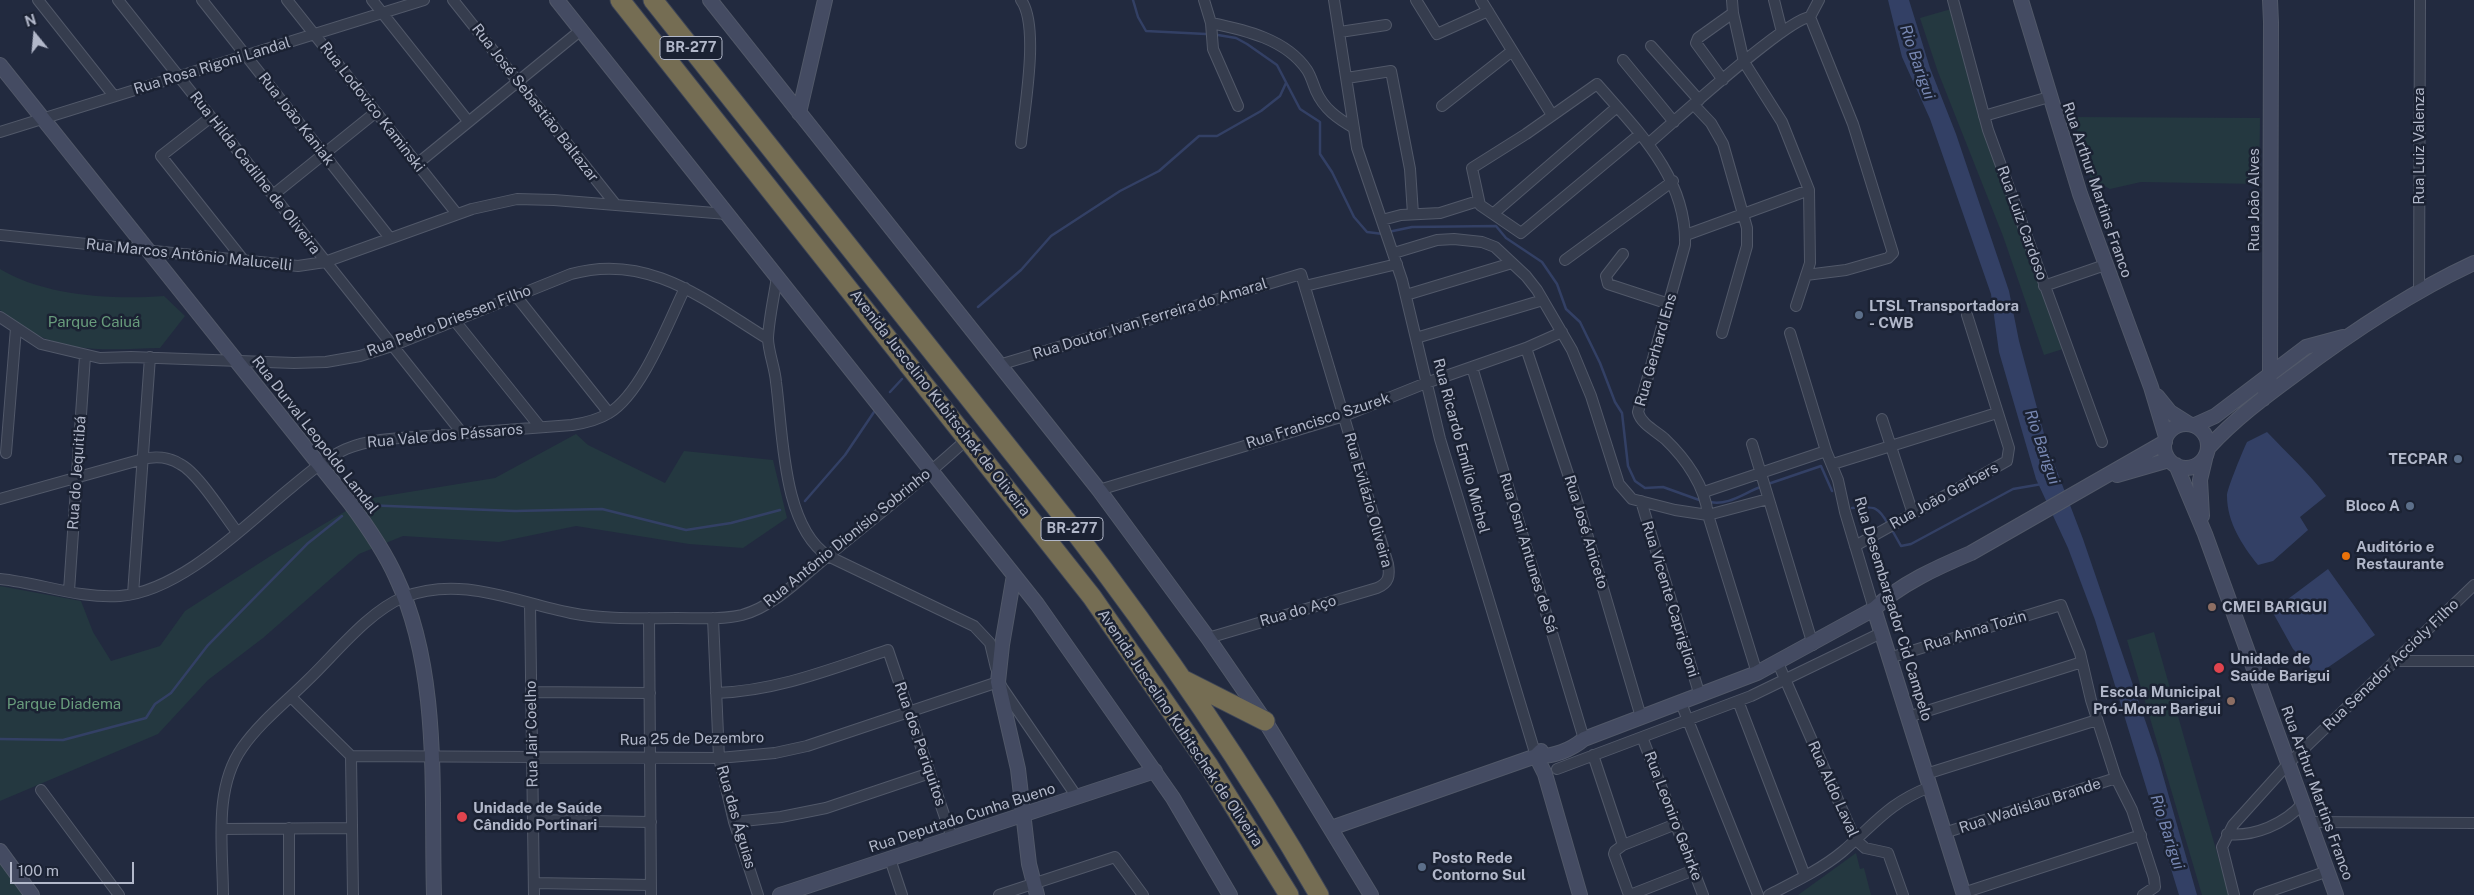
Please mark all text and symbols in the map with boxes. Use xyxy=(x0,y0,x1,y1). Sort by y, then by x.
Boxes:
north arrow xyxy=(10,10,60,60)
text: N xyxy=(23,11,38,30)
street label: Rua José Sebastião Baltazar xyxy=(468,20,602,186)
water label: Rio Barigui xyxy=(1895,22,1939,102)
street label: Rua Rosa Rigoni Landal xyxy=(131,34,293,98)
road number: BR-277 xyxy=(660,36,722,59)
street label: Rua Lodovico Kaminski xyxy=(316,38,428,176)
street label: Rua João Kaniak xyxy=(254,69,338,169)
street label: Rua Luiz Valenza xyxy=(2410,87,2428,205)
street label: Rua Hilda Cadilhe de Oliveira xyxy=(186,88,324,258)
street label: Rua Arthur Martins Franco xyxy=(2058,100,2136,280)
street label: Rua João Alves xyxy=(2245,148,2263,252)
street label: Rua Luiz Cardoso xyxy=(1993,163,2051,283)
street label: Rua Marcos Antônio Malucelli xyxy=(85,235,293,275)
street label: Rua Doutor Ivan Ferreira do Amaral xyxy=(1031,275,1269,363)
street label: Rua Pedro Driessen Filho xyxy=(364,281,534,361)
street label: Avenida Juscelino Kubitschek de Oliveira xyxy=(846,286,1034,520)
street label: Rua Gerhard Ens xyxy=(1631,291,1681,409)
place label: LTSL Transportadora - CWB xyxy=(1869,297,2019,332)
marker: LTSL Transportadora - CWB xyxy=(1853,309,1865,321)
park label: Parque Caiuá xyxy=(48,313,140,331)
street label: Rua Durval Leopoldo Landal xyxy=(248,353,382,517)
street label: Rua Ricardo Emílio Michel xyxy=(1429,357,1493,535)
street label: Rua Francisco Szurek xyxy=(1244,389,1392,453)
water label: Rio Barigui xyxy=(2020,407,2064,487)
street label: Rua do Jequitibá xyxy=(64,415,90,531)
street label: Rua Vale dos Pássaros xyxy=(366,420,524,452)
street label: Rua Evilázio Oliveira xyxy=(1340,430,1396,570)
place label: TECPAR xyxy=(2388,450,2448,468)
marker: TECPAR xyxy=(2452,453,2464,465)
street label: Rua João Garbers xyxy=(1887,459,2001,533)
street label: Rua Antônio Dionísio Sobrinho xyxy=(760,465,934,611)
street label: Rua Osni Antunes de Sá xyxy=(1495,471,1561,635)
street label: Rua José Aniceto xyxy=(1560,473,1612,591)
street label: Rua Desembargador Cid Campelo xyxy=(1850,495,1936,723)
place label: Bloco A xyxy=(2346,497,2400,515)
marker: Bloco A xyxy=(2404,500,2416,512)
road number: BR-277 xyxy=(1041,518,1103,540)
street label: Rua Vicente Capriglioni xyxy=(1638,519,1702,679)
place label: Auditório e Restaurante xyxy=(2356,538,2444,573)
marker: Auditório e Restaurante xyxy=(2340,550,2352,562)
street label: Rua do Aço xyxy=(1258,591,1338,631)
street label: Rua Senador Accioly Filho xyxy=(2319,595,2463,735)
place label: CMEI BARIGUI xyxy=(2222,598,2327,616)
marker: CMEI BARIGUI xyxy=(2206,601,2218,613)
street label: Avenida Juscelino Kubitschek de Oliveira xyxy=(1094,606,1266,850)
street label: Rua Anna Tozin xyxy=(1921,607,2029,655)
place label: Unidade de Saúde Barigui xyxy=(2230,650,2330,685)
marker: Unidade de Saúde Barigui xyxy=(2212,661,2226,675)
street label: Rua Jair Coelho xyxy=(522,680,542,788)
street label: Rua dos Periquitos xyxy=(890,680,950,808)
place label: Escola Municipal Pró-Morar Barigui xyxy=(2093,683,2221,718)
park label: Parque Diadema xyxy=(7,695,121,713)
marker: Escola Municipal Pró-Morar Barigui xyxy=(2225,695,2237,707)
street label: Rua Arthur Martins Franco xyxy=(2277,703,2357,883)
street label: Rua 25 de Dezembro xyxy=(620,729,764,749)
street label: Rua Aldo Laval xyxy=(1804,738,1862,840)
street label: Rua Leoniro Gehrke xyxy=(1640,749,1706,883)
street label: Rua das Águias xyxy=(713,763,759,871)
street label: Rua Wadislau Brande xyxy=(1957,775,2103,837)
street label: Rua Deputado Cunha Bueno xyxy=(866,779,1058,857)
water label: Rio Barigui xyxy=(2146,792,2188,872)
place label: Unidade de Saúde Cândido Portinari xyxy=(473,799,602,834)
marker: Unidade de Saúde Cândido Portinari xyxy=(455,810,469,824)
place label: Posto Rede Contorno Sul xyxy=(1432,849,1526,884)
scale bar xyxy=(12,852,136,884)
marker: Posto Rede Contorno Sul xyxy=(1416,861,1428,873)
text: 100 m xyxy=(18,862,59,879)

